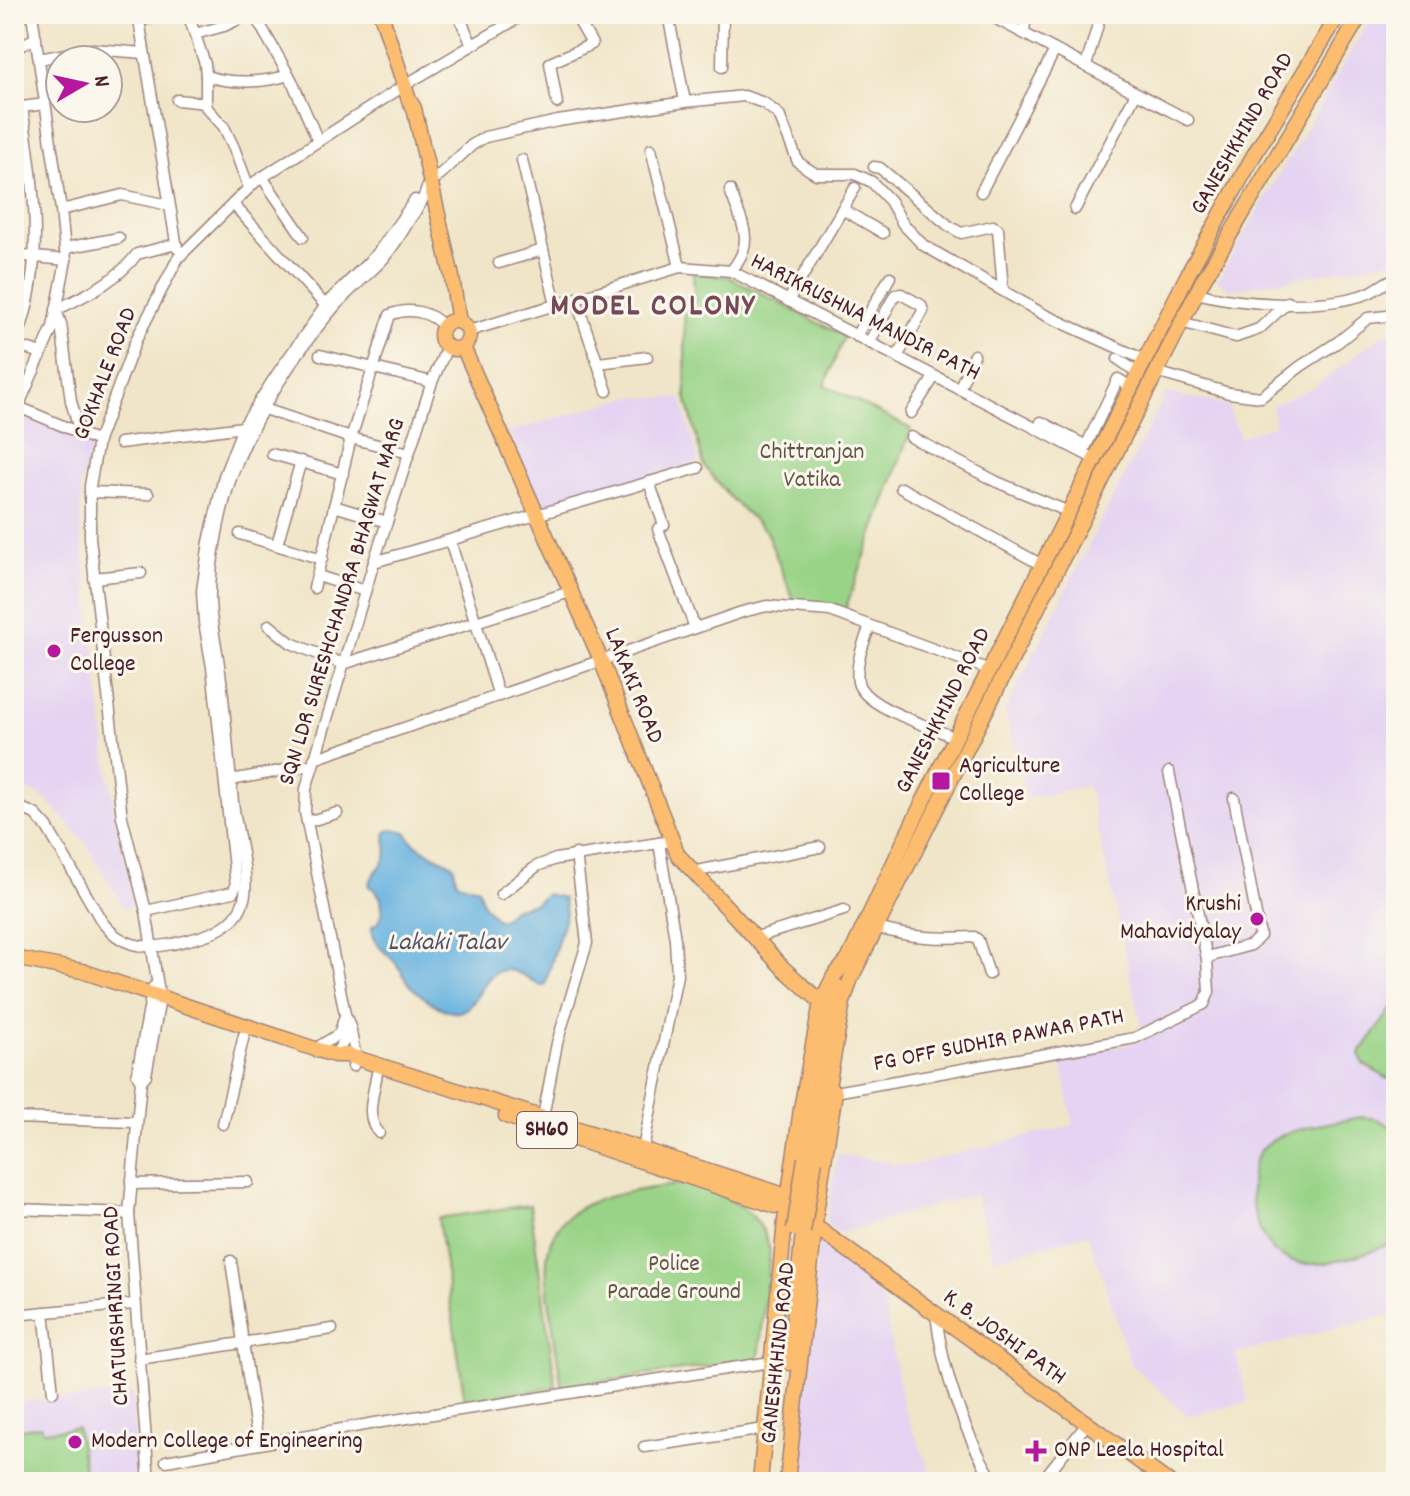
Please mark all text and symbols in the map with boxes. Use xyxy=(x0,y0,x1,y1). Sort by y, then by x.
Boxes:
north arrow xyxy=(44,44,124,124)
street label: GANESHKHIND ROAD xyxy=(1183,47,1303,221)
text: N xyxy=(84,74,116,89)
street label: HARIKRUSHNA MANDIR PATH xyxy=(744,245,986,391)
district label: MODEL COLONY xyxy=(550,285,756,331)
street label: GOKHALE ROAD xyxy=(65,303,147,445)
street label: SQN LDR SURESHCHANDRA BHAGWAT MARG xyxy=(271,414,415,790)
park label: Chittranjan Vatika xyxy=(760,436,864,498)
place label: Fergusson College xyxy=(70,620,163,682)
street label: GANESHKHIND ROAD xyxy=(887,622,1001,800)
street label: LAKAKI ROAD xyxy=(594,623,672,749)
marker: Fergusson College xyxy=(45,642,63,660)
place label: Agriculture College xyxy=(959,750,1060,812)
marker: Agriculture College xyxy=(930,770,952,792)
place label: Krushi Mahavidyalay xyxy=(1120,888,1242,950)
marker: Krushi Mahavidyalay xyxy=(1248,910,1266,928)
water label: Lakaki Talav xyxy=(388,925,510,962)
street label: FG OFF SUDHIR PAWAR PATH xyxy=(871,1000,1127,1082)
road number: SH60 xyxy=(517,1112,577,1148)
street label: CHATURSHRINGI ROAD xyxy=(95,1205,139,1407)
park label: Police Parade Ground xyxy=(607,1248,741,1310)
street label: GANESHKHIND ROAD xyxy=(753,1261,805,1445)
street label: K. B. JOSHI PATH xyxy=(935,1281,1073,1395)
place label: Modern College of Engineering xyxy=(91,1425,363,1459)
marker: Modern College of Engineering xyxy=(66,1433,84,1451)
place label: ONP Leela Hospital xyxy=(1054,1434,1224,1468)
marker: ONP Leela Hospital xyxy=(1025,1440,1047,1462)

